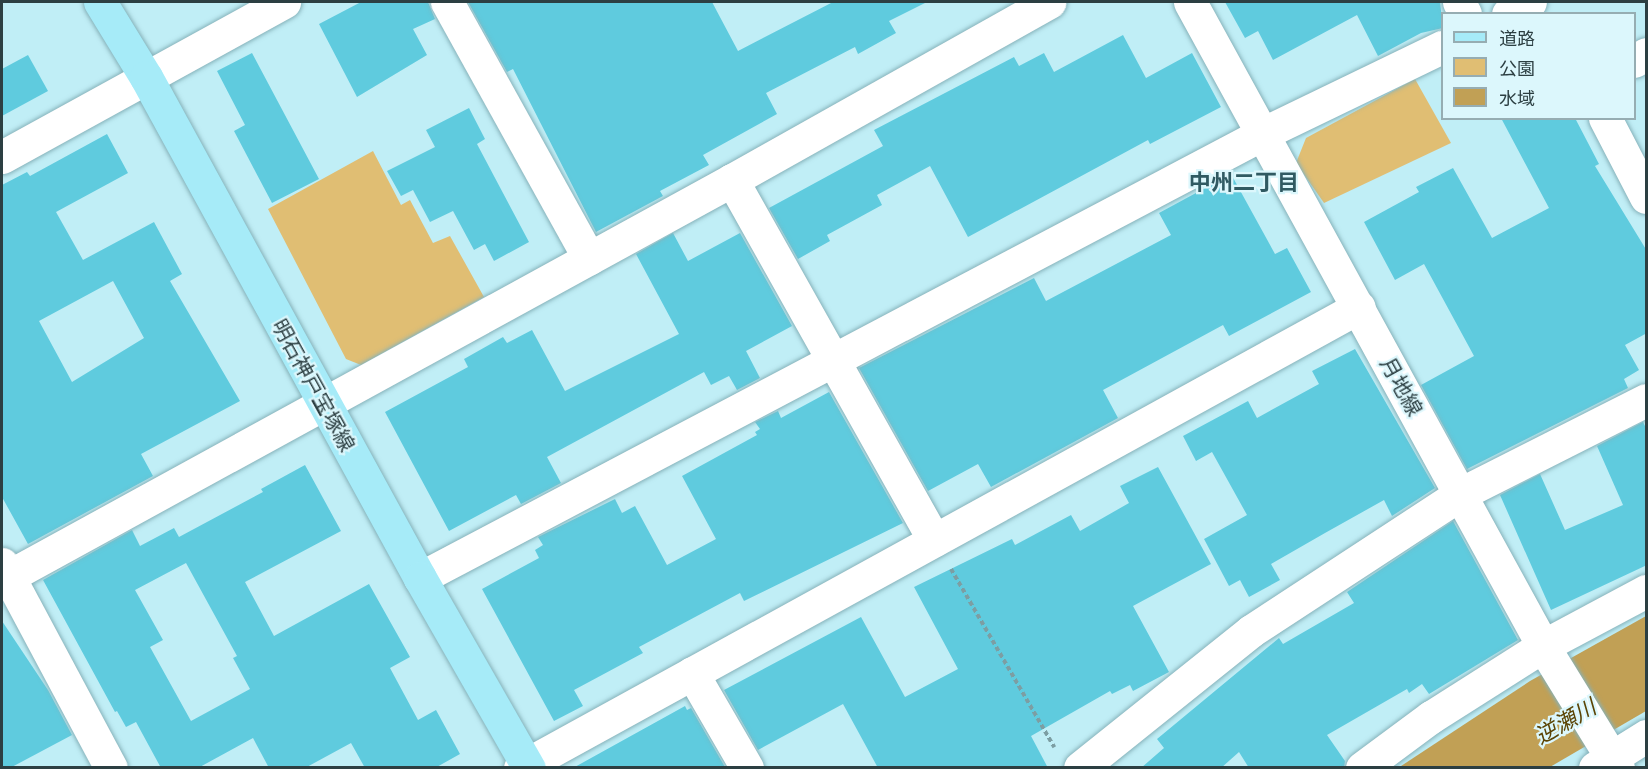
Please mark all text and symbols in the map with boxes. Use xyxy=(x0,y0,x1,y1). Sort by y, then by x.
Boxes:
legend xyxy=(1441,12,1636,120)
text: 道路 xyxy=(1499,27,1535,49)
text: 公園 xyxy=(1499,57,1535,79)
text: 水域 xyxy=(1499,87,1535,109)
district label: 中州二丁目 xyxy=(1189,169,1299,195)
street label: 明石神戸宝塚線 xyxy=(267,315,361,455)
street label: 月地線 xyxy=(1376,352,1428,420)
water label: 逆瀬川 xyxy=(1530,693,1600,749)

